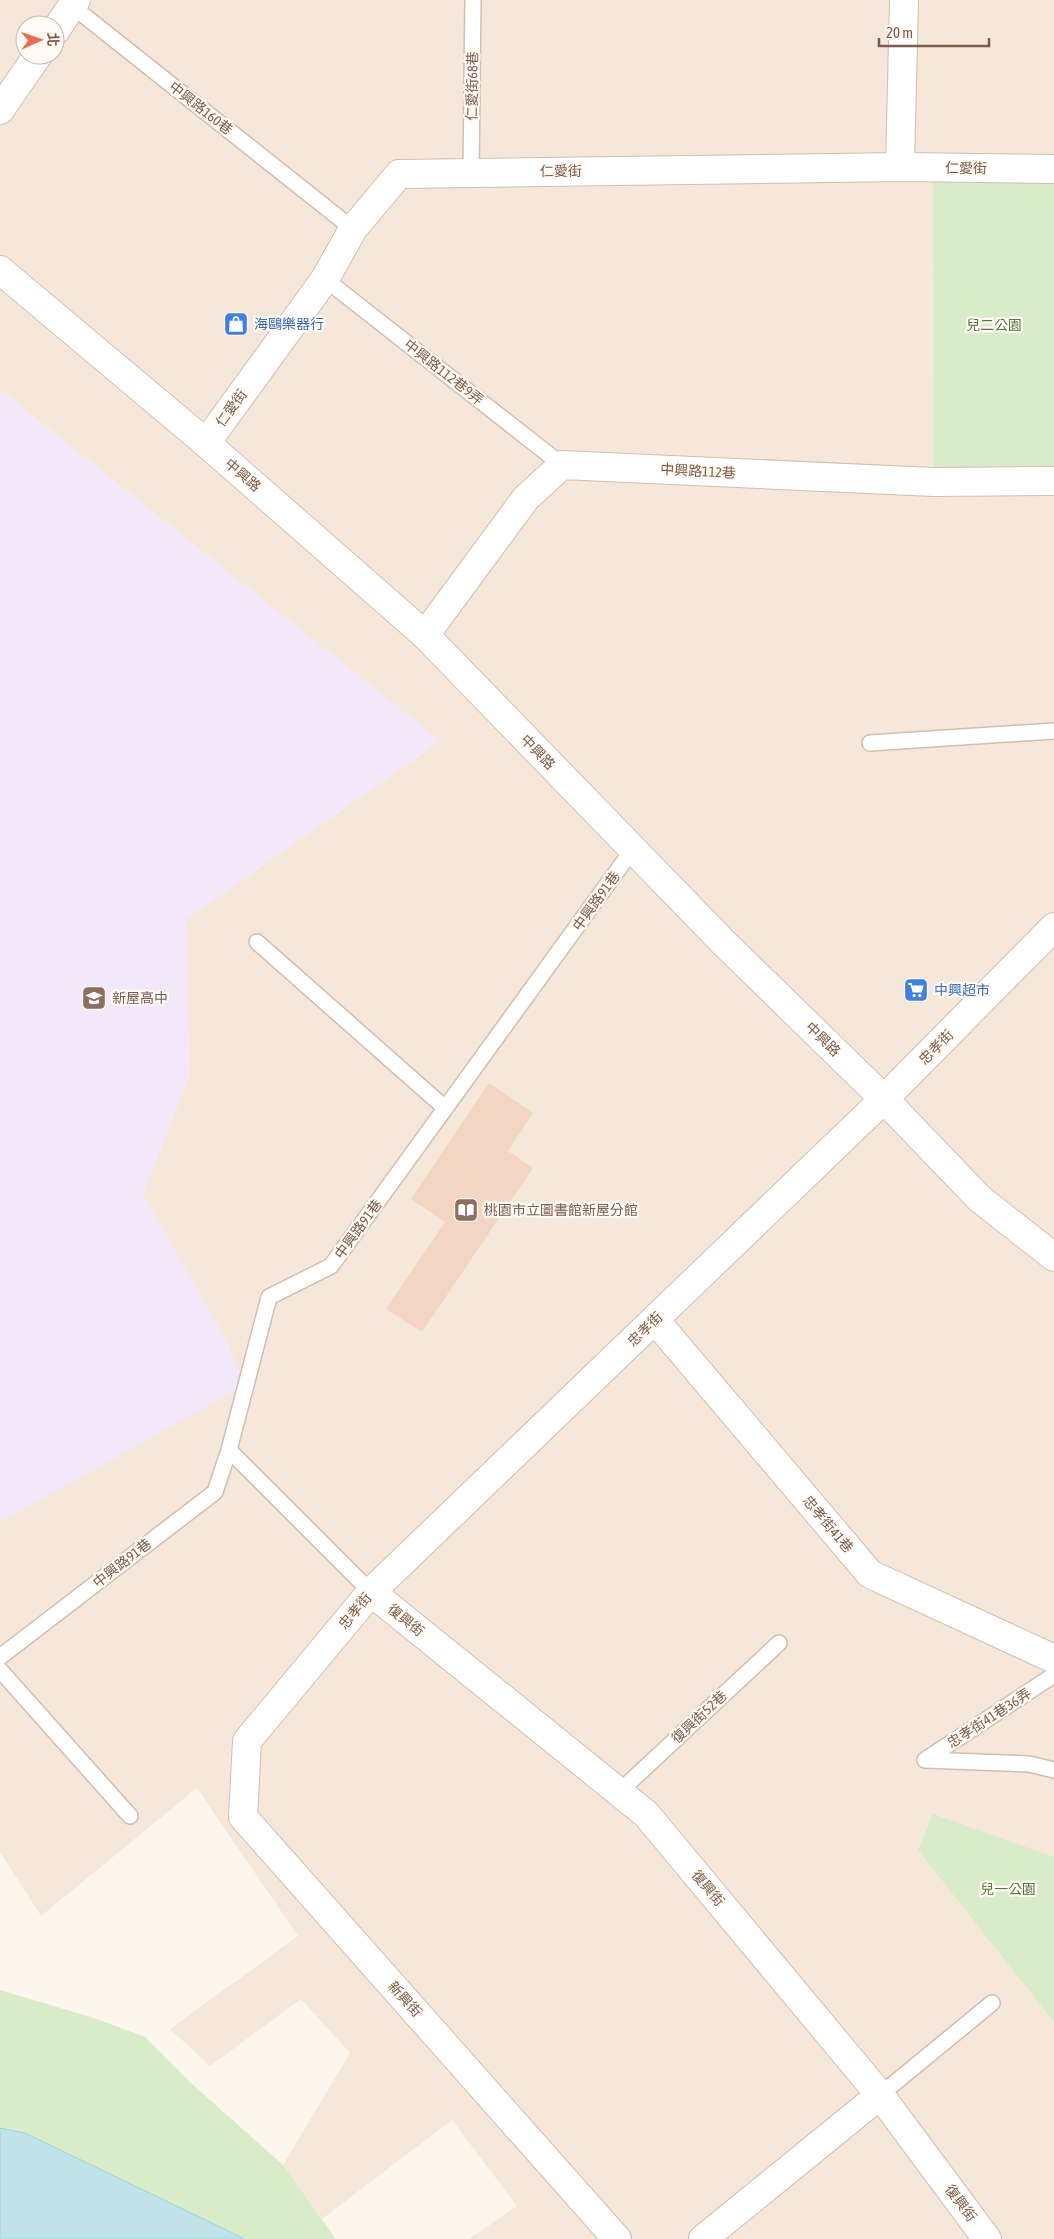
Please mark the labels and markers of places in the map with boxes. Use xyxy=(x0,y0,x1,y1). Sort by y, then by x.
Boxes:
shop icon: 海鷗樂器行 xyxy=(223,311,249,337)
place label: 海鷗樂器行 xyxy=(254,316,324,332)
supermarket icon: 中興超市 xyxy=(903,977,929,1003)
place label: 中興超市 xyxy=(934,982,990,998)
school or university icon: 新屋高中 xyxy=(81,985,107,1011)
place label: 新屋高中 xyxy=(112,990,168,1006)
library icon: 桃園市立圖書館新屋分館 xyxy=(453,1197,479,1223)
place label: 桃園市立圖書館新屋分館 xyxy=(484,1202,638,1218)

